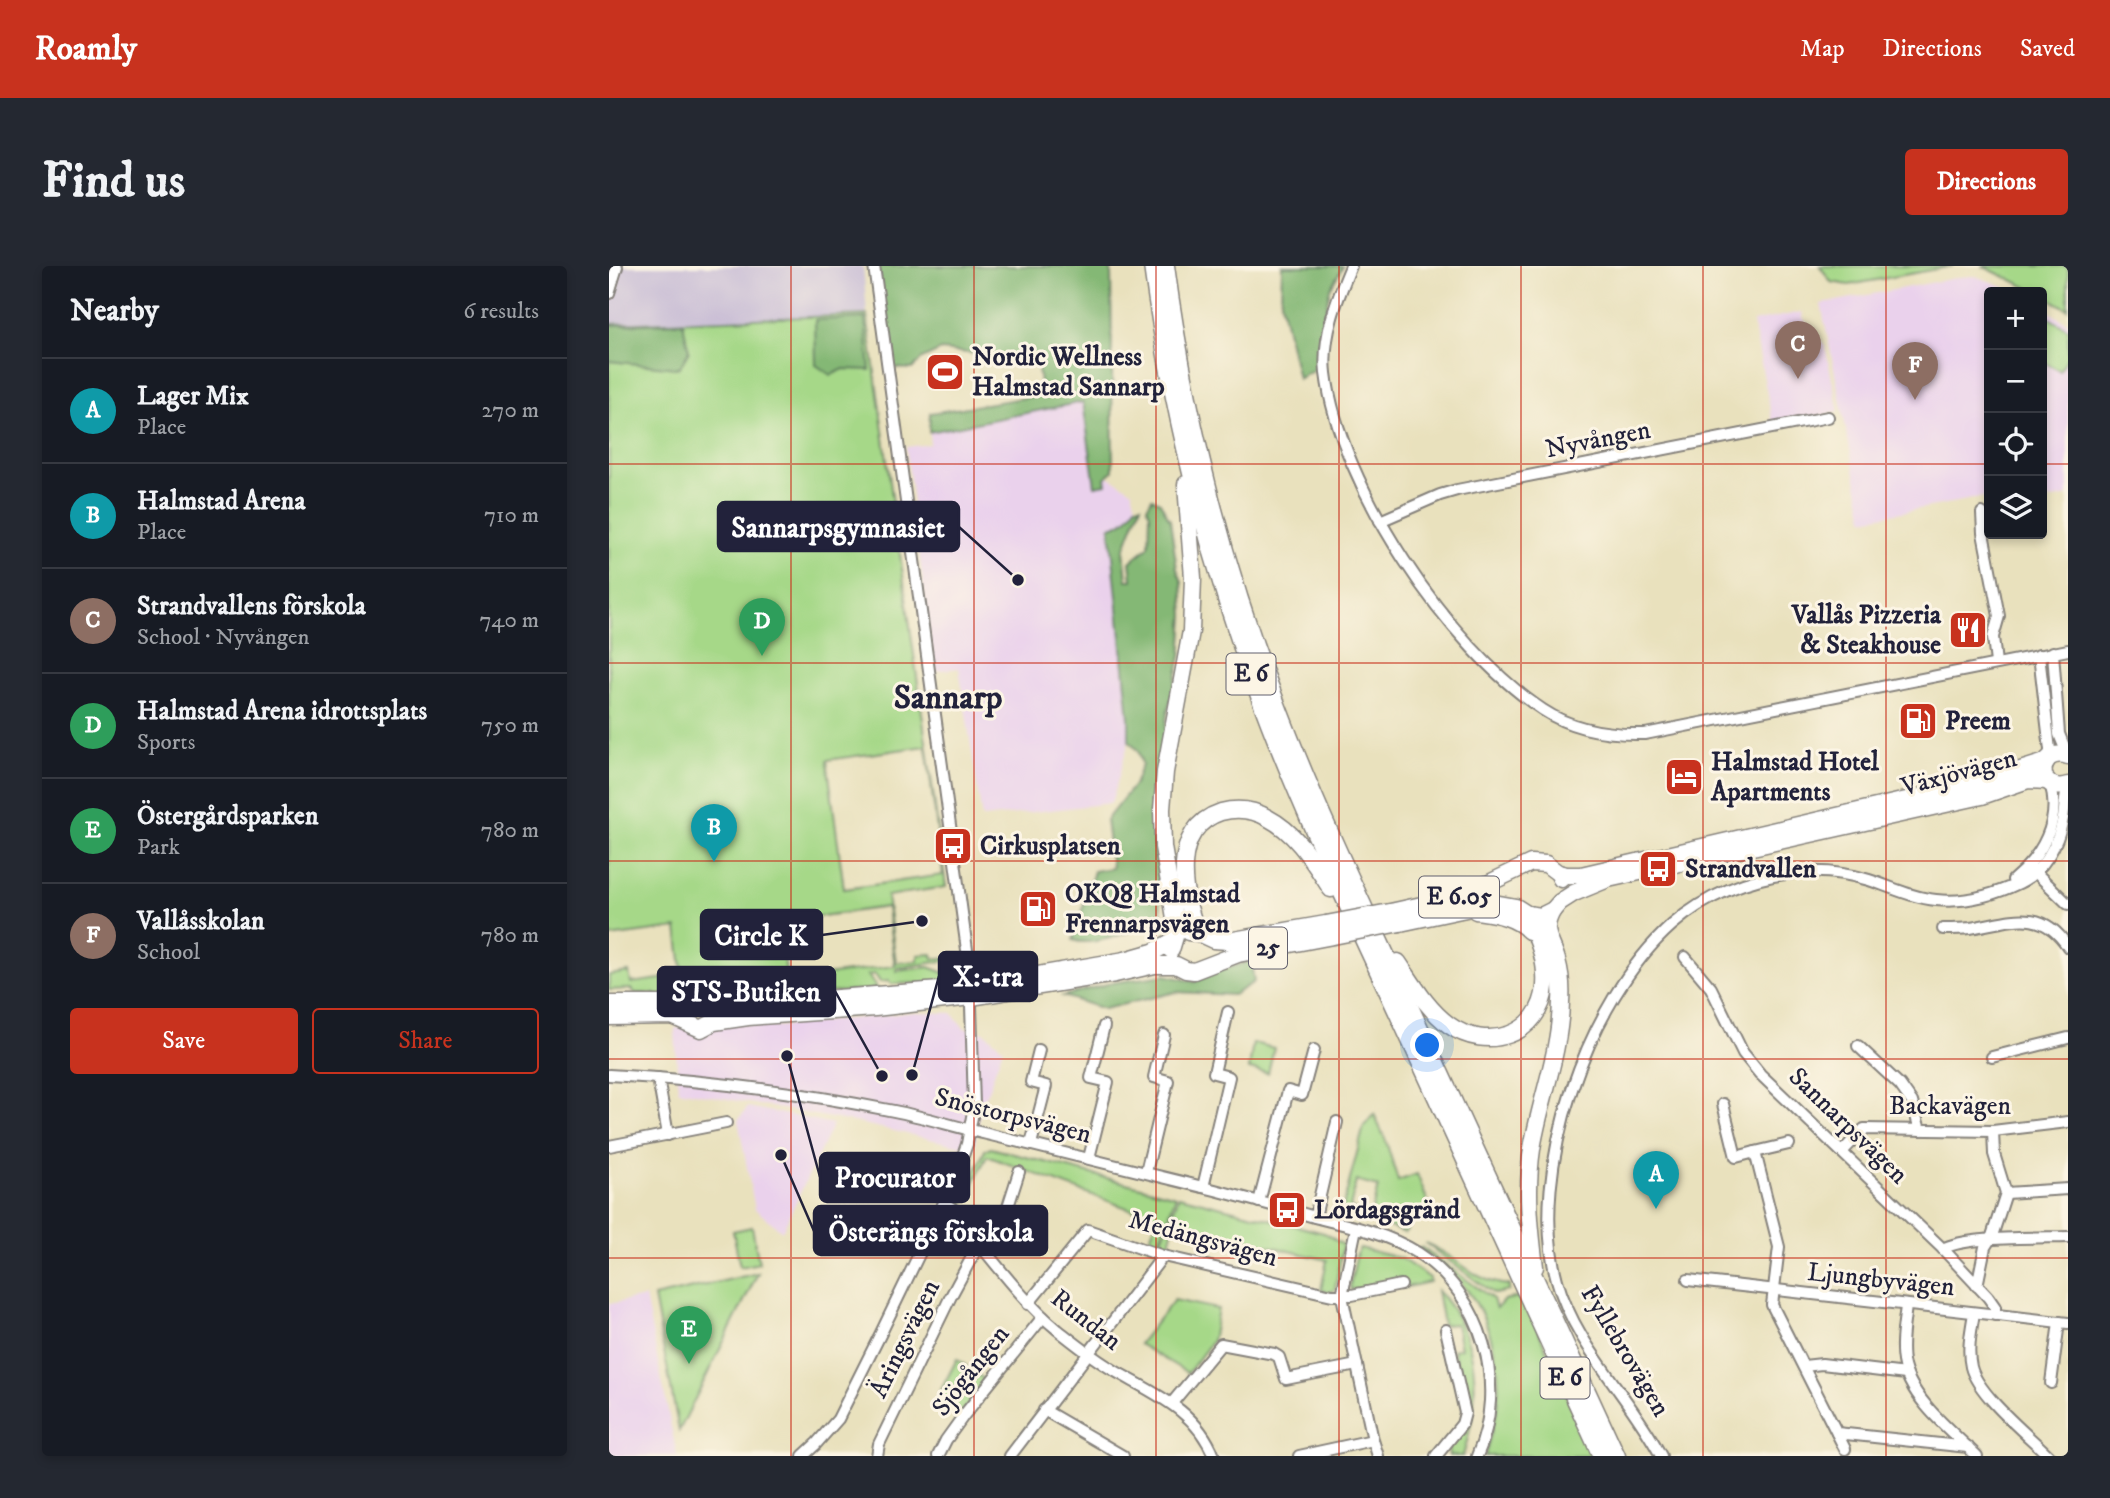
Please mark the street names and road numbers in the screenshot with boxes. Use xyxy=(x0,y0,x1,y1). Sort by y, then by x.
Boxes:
street label: Nyvången xyxy=(1543,414,1654,466)
road number: E 6 xyxy=(1227,654,1275,694)
street label: Växjövägen xyxy=(1897,742,2021,805)
road number: E 6.05 xyxy=(1419,876,1499,918)
road number: 25 xyxy=(1249,928,1287,968)
street label: Sannarpsvägen xyxy=(1781,1061,1915,1192)
street label: Snöstorpsvägen xyxy=(931,1081,1095,1151)
street label: Backavägen xyxy=(1889,1090,2011,1123)
street label: Medängsvägen xyxy=(1125,1203,1281,1275)
street label: Ljungbyvägen xyxy=(1806,1256,1957,1304)
street label: Äringsvägen xyxy=(862,1274,948,1403)
street label: Fyllebrovägen xyxy=(1573,1279,1677,1423)
street label: Rundan xyxy=(1044,1282,1128,1358)
street label: Sjögången xyxy=(925,1318,1017,1423)
road number: E 6 xyxy=(1541,1358,1590,1398)

